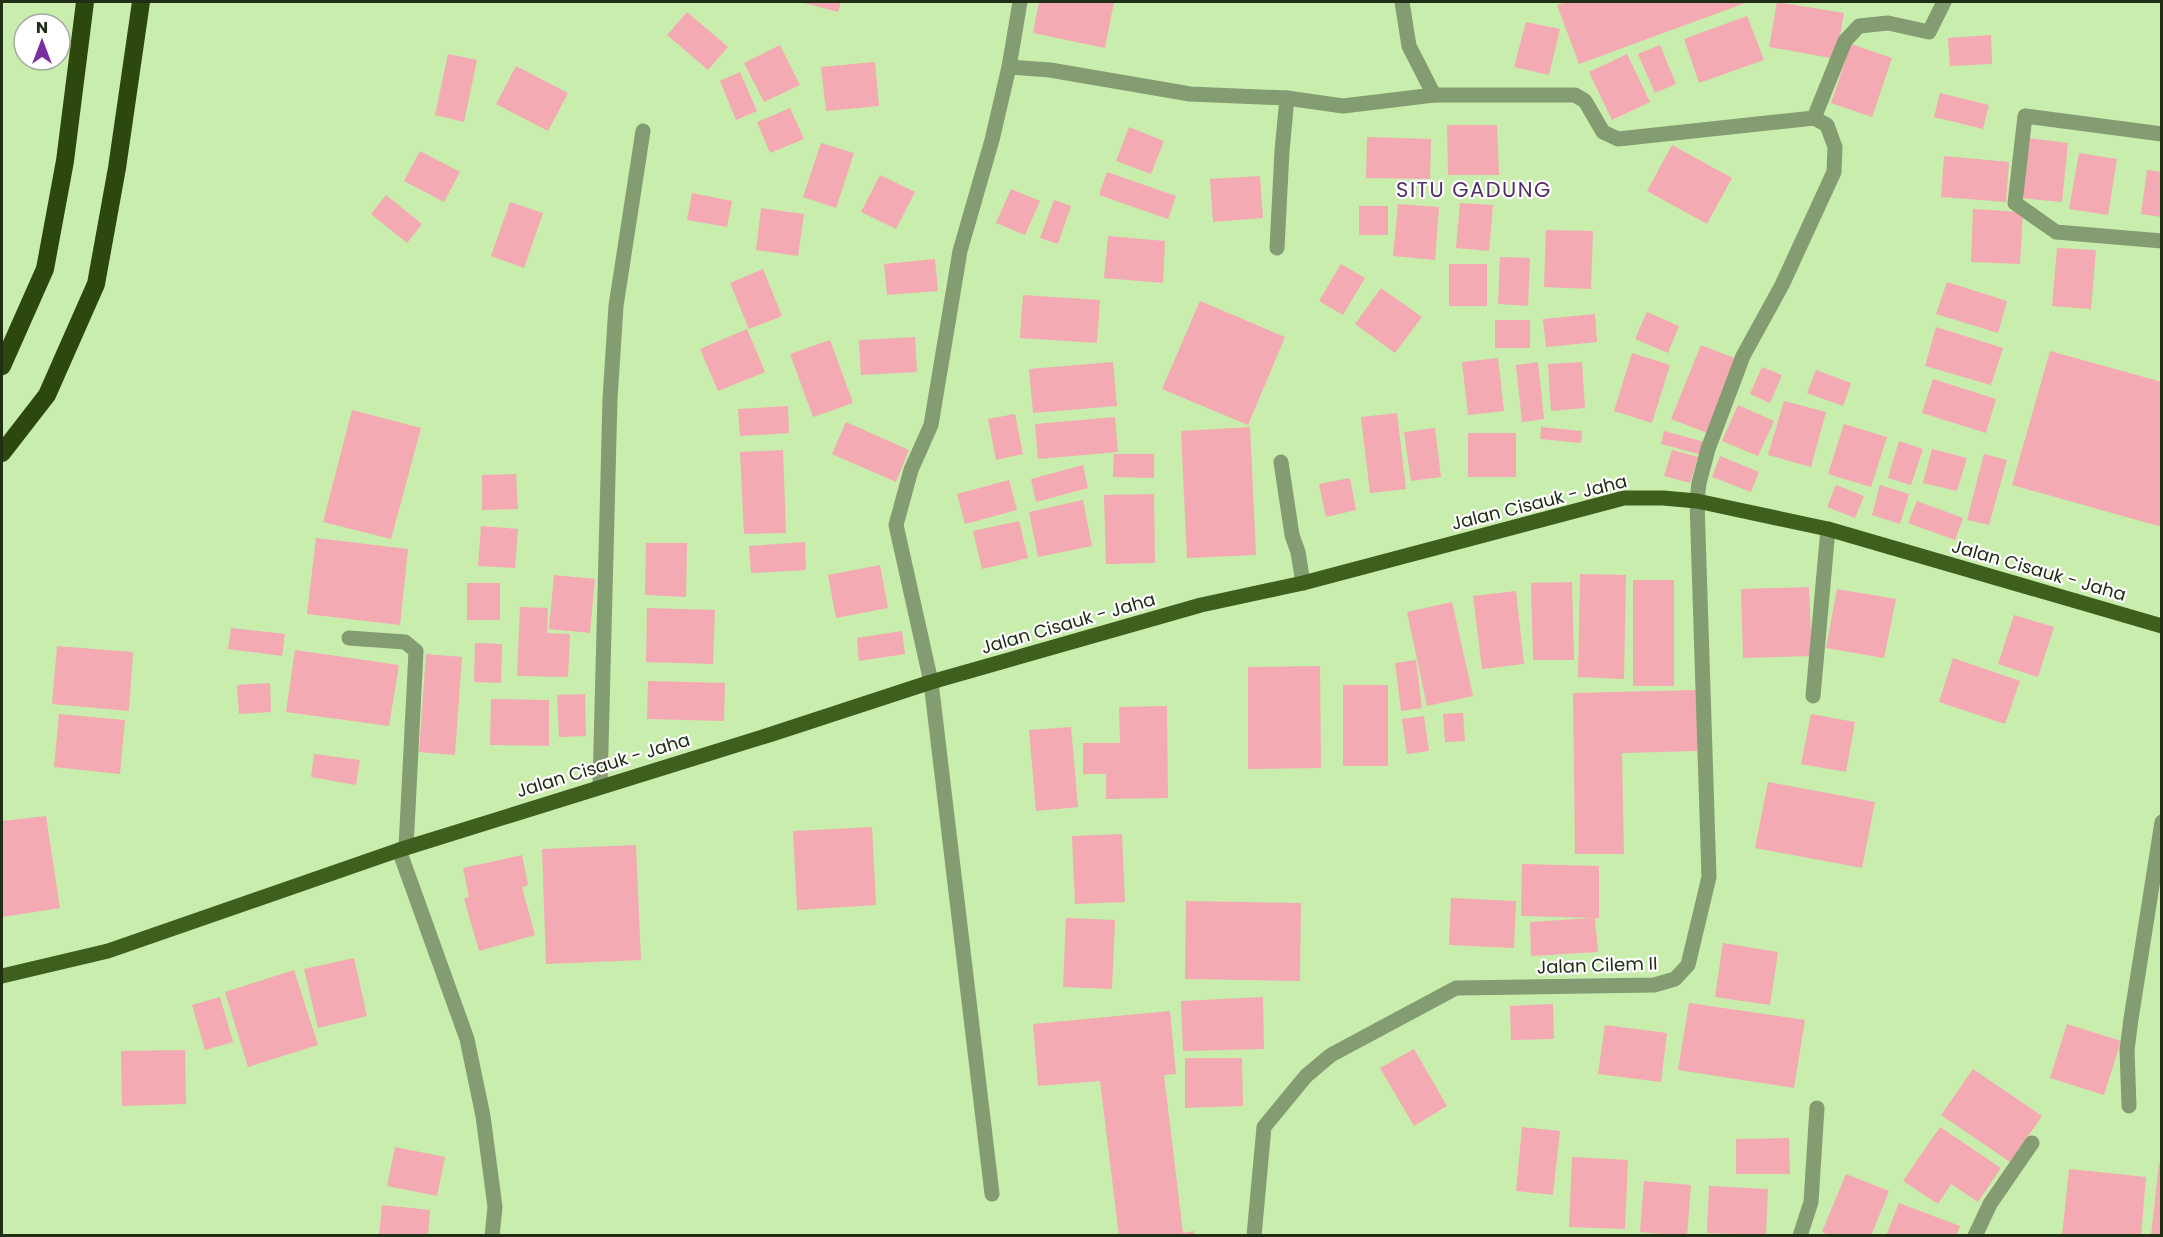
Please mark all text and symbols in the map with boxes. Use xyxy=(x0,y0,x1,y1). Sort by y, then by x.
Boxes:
north arrow xyxy=(12,12,72,72)
text: N xyxy=(36,16,48,39)
district label: SITU GADUNG xyxy=(1396,175,1552,204)
street label: Jalan Cisauk - Jaha xyxy=(1449,468,1629,536)
street label: Jalan Cisauk - Jaha xyxy=(1949,533,2129,607)
street label: Jalan Cisauk - Jaha xyxy=(978,586,1158,660)
street label: Jalan Cisauk - Jaha xyxy=(513,727,693,803)
street label: Jalan Cilem II xyxy=(1536,950,1658,980)

